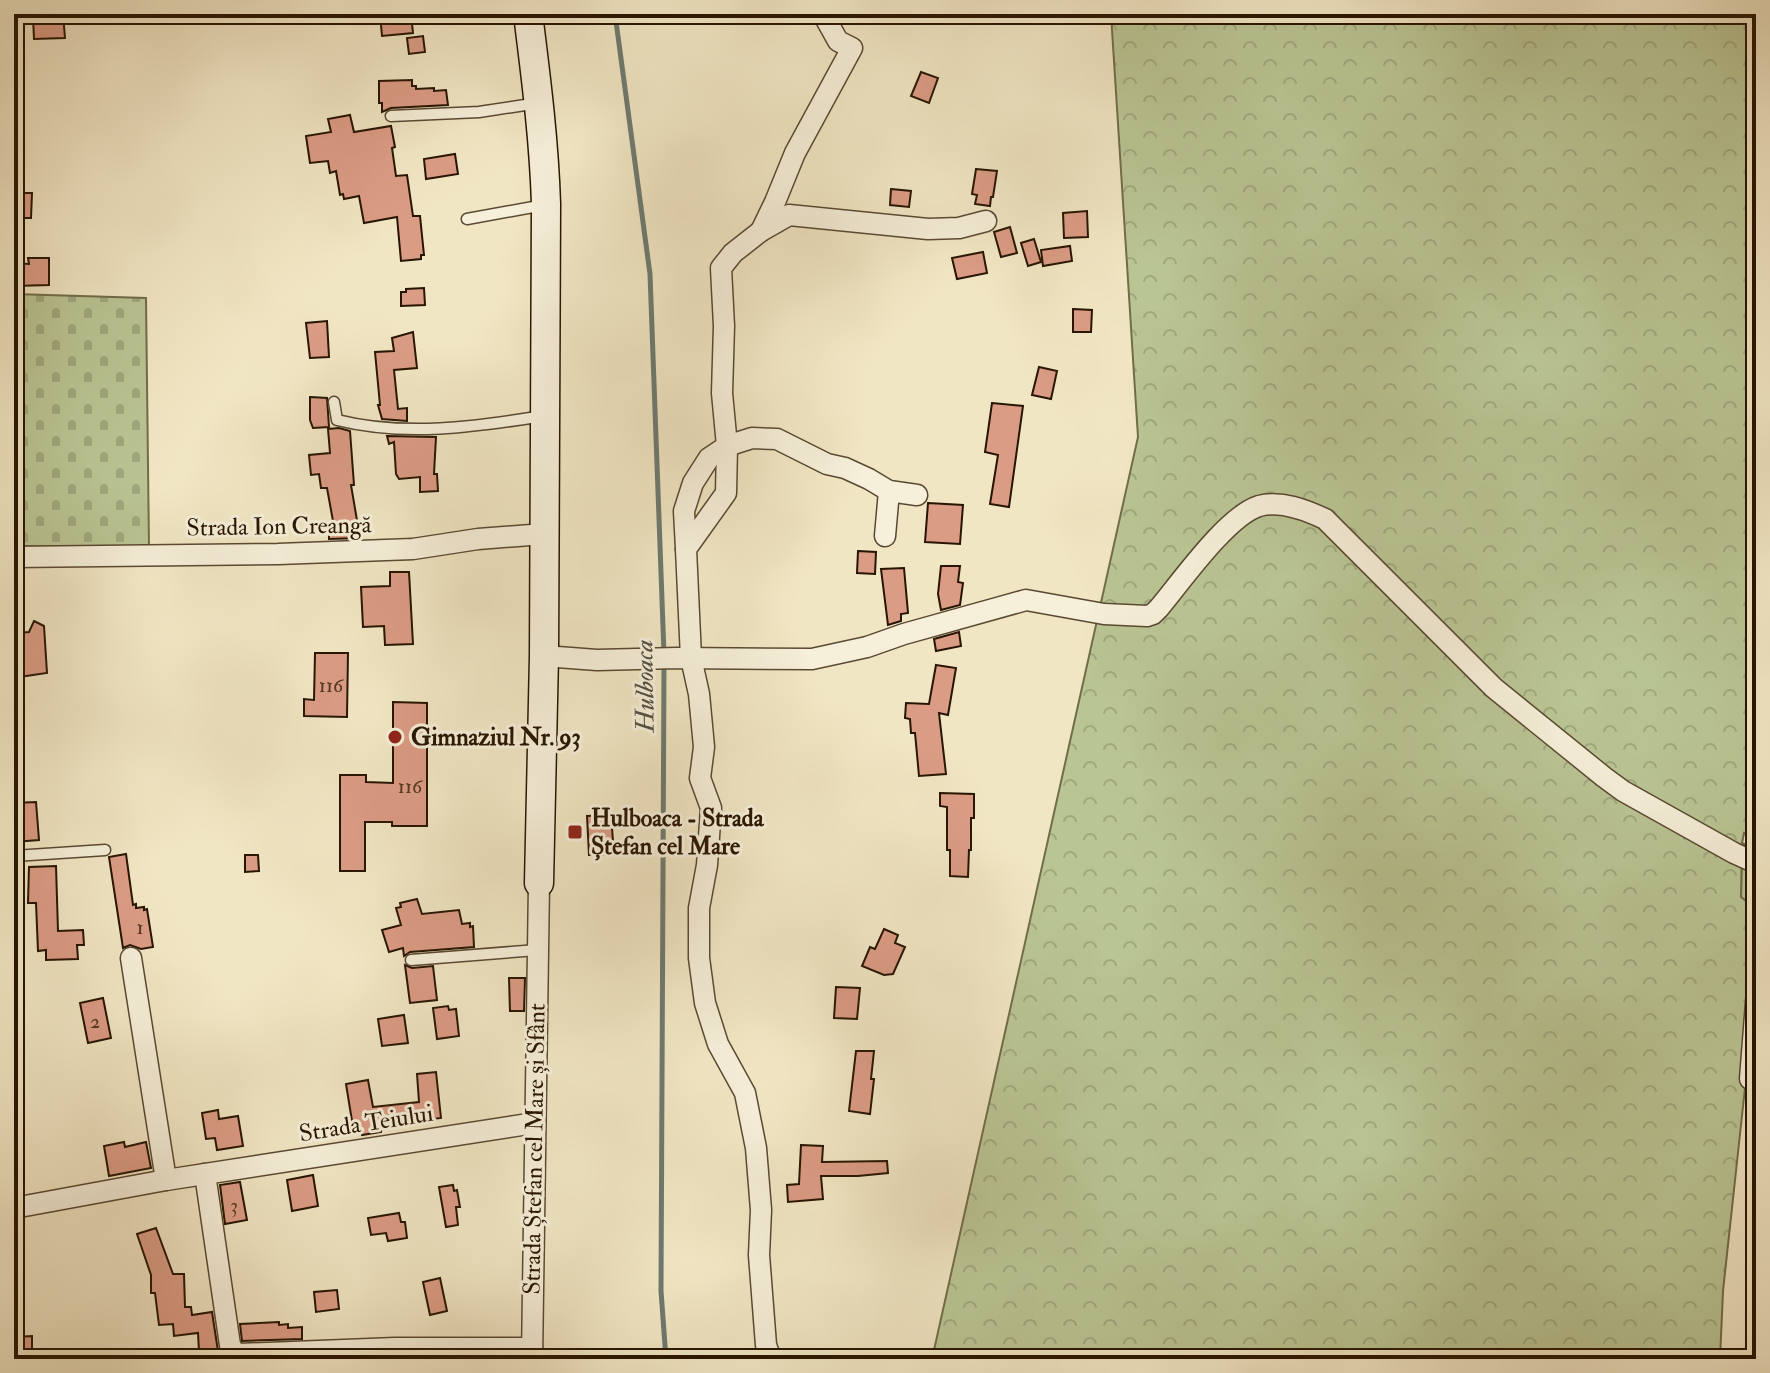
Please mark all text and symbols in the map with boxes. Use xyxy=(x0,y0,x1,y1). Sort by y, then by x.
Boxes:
street label: Strada Ion Creangă xyxy=(186,509,373,544)
water label: Hulboaca xyxy=(628,639,662,734)
house number: 116 xyxy=(319,673,344,698)
place label: Gimnaziul Nr. 93 xyxy=(411,722,581,753)
marker: Gimnaziul Nr. 93 xyxy=(386,728,404,746)
house number: 116 xyxy=(398,774,423,799)
place label: Hulboaca - Strada Ștefan cel Mare xyxy=(591,803,765,862)
marker: Hulboaca - Strada Ștefan cel Mare xyxy=(566,823,584,841)
house number: 1 xyxy=(136,915,144,940)
street label: Strada Ștefan cel Mare și Sfânt xyxy=(516,1003,553,1295)
house number: 2 xyxy=(90,1009,100,1034)
street label: Strada Teiului xyxy=(297,1098,435,1149)
house number: 3 xyxy=(230,1193,238,1218)

